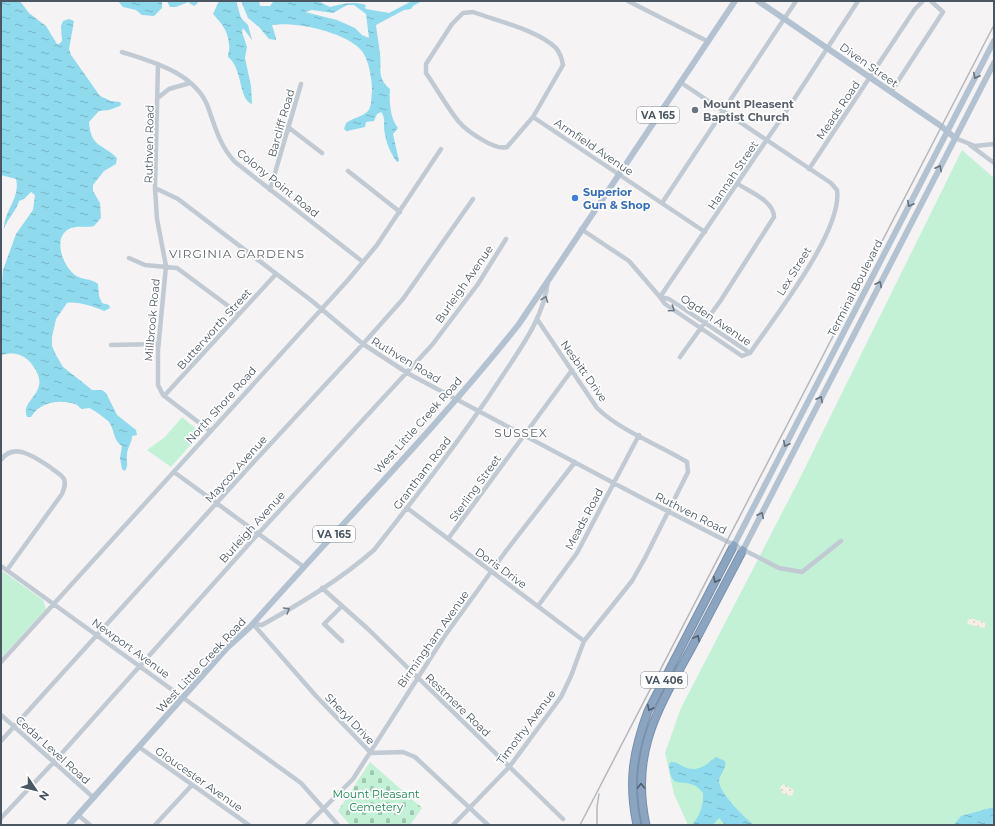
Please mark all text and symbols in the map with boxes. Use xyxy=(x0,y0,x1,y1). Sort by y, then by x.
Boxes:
street label: Diven Street xyxy=(837,40,901,91)
one-way arrow xyxy=(973,72,981,79)
street label: Meads Road xyxy=(813,78,863,142)
street label: Barcliff Road xyxy=(265,87,297,159)
place label: Mount Pleasent Baptist Church xyxy=(703,97,794,124)
street label: Ruthven Road xyxy=(141,105,157,183)
marker: Mount Pleasent Baptist Church xyxy=(690,105,700,115)
road number: VA 165 xyxy=(637,107,679,123)
street label: Armfield Avenue xyxy=(552,115,636,179)
street label: Hannah Street xyxy=(705,137,762,212)
street label: Colony Point Road xyxy=(234,146,322,220)
one-way arrow xyxy=(934,165,942,173)
place label: Superior Gun & Shop xyxy=(583,185,651,212)
marker: Superior Gun & Shop xyxy=(570,193,580,203)
one-way arrow xyxy=(907,199,915,207)
street label: Terminal Boulevard xyxy=(824,237,886,339)
street label: Burleigh Avenue xyxy=(432,242,496,326)
street label: Lex Street xyxy=(774,244,815,298)
district label: VIRGINIA GARDENS xyxy=(169,246,305,261)
street label: Millbrook Road xyxy=(141,278,163,362)
one-way arrow xyxy=(875,281,882,288)
street label: Butterworth Street xyxy=(174,285,255,373)
street label: Ogden Avenue xyxy=(678,291,754,349)
one-way arrow xyxy=(540,296,548,303)
one-way arrow xyxy=(667,304,674,311)
street label: Ruthven Road xyxy=(369,334,443,386)
street label: Nesbitt Drive xyxy=(558,338,611,405)
street label: North Shore Road xyxy=(183,364,259,446)
street label: West Little Creek Road xyxy=(371,374,465,476)
one-way arrow xyxy=(815,396,822,403)
district label: SUSSEX xyxy=(494,425,548,440)
street label: Maycox Avenue xyxy=(202,432,270,506)
street label: Grantham Road xyxy=(390,434,454,512)
one-way arrow xyxy=(783,439,791,447)
street label: Sterling Street xyxy=(446,451,504,524)
street label: Meads Road xyxy=(562,486,606,552)
street label: Burleigh Avenue xyxy=(216,488,288,566)
street label: Ruthven Road xyxy=(653,489,729,537)
one-way arrow xyxy=(756,512,764,519)
road number: VA 165 xyxy=(313,526,355,542)
street label: Doris Drive xyxy=(472,545,530,592)
one-way arrow xyxy=(713,575,721,583)
street label: Birmingham Avenue xyxy=(394,588,472,690)
one-way arrow xyxy=(283,607,290,615)
street label: West Little Creek Road xyxy=(153,614,249,716)
street label: Newport Avenue xyxy=(89,615,173,681)
one-way arrow xyxy=(692,635,699,642)
street label: Restmere Road xyxy=(422,670,494,740)
road number: VA 406 xyxy=(641,672,687,688)
street label: Timothy Avenue xyxy=(493,687,559,767)
street label: Sheryl Drive xyxy=(322,690,378,748)
one-way arrow xyxy=(647,703,655,711)
street label: Cedar Level Road xyxy=(13,713,93,787)
street label: Gloucester Avenue xyxy=(153,744,246,815)
north arrow xyxy=(16,770,56,810)
one-way arrow xyxy=(637,783,645,789)
park label: Mount Pleasant Cemetery xyxy=(332,787,420,814)
text: N xyxy=(36,788,52,803)

